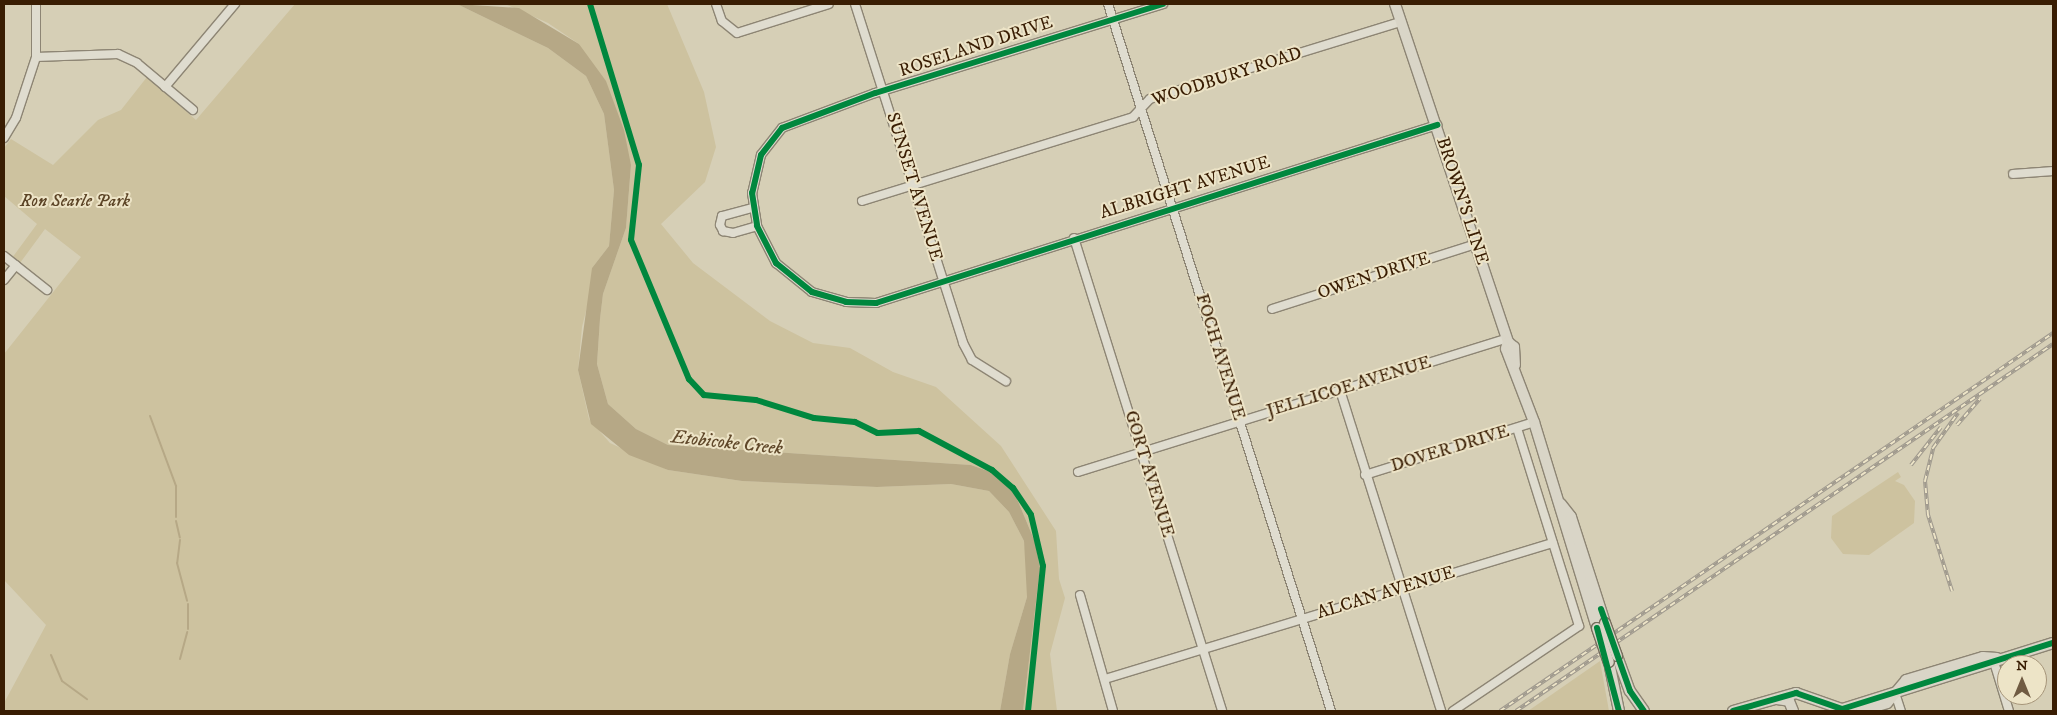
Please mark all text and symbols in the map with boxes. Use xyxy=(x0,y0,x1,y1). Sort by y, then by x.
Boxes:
street label: ROSELAND DRIVE xyxy=(896,12,1056,82)
street label: WOODBURY ROAD xyxy=(1149,43,1305,111)
street label: SUNSET AVENUE xyxy=(881,110,947,264)
street label: BROWN'S LINE xyxy=(1431,135,1493,267)
street label: ALBRIGHT AVENUE xyxy=(1097,152,1273,224)
park label: Ron Searle Park xyxy=(20,190,130,212)
street label: OWEN DRIVE xyxy=(1315,248,1433,304)
street label: FOCH AVENUE xyxy=(1190,291,1250,423)
street label: JELLICOE AVENUE xyxy=(1264,352,1434,422)
street label: GORT AVENUE xyxy=(1119,408,1179,540)
street label: DOVER DRIVE xyxy=(1388,421,1512,477)
water label: Etobicoke Creek xyxy=(670,426,784,460)
street label: ALCAN AVENUE xyxy=(1314,562,1458,624)
north arrow xyxy=(1997,655,2047,705)
text: N xyxy=(2016,657,2028,675)

